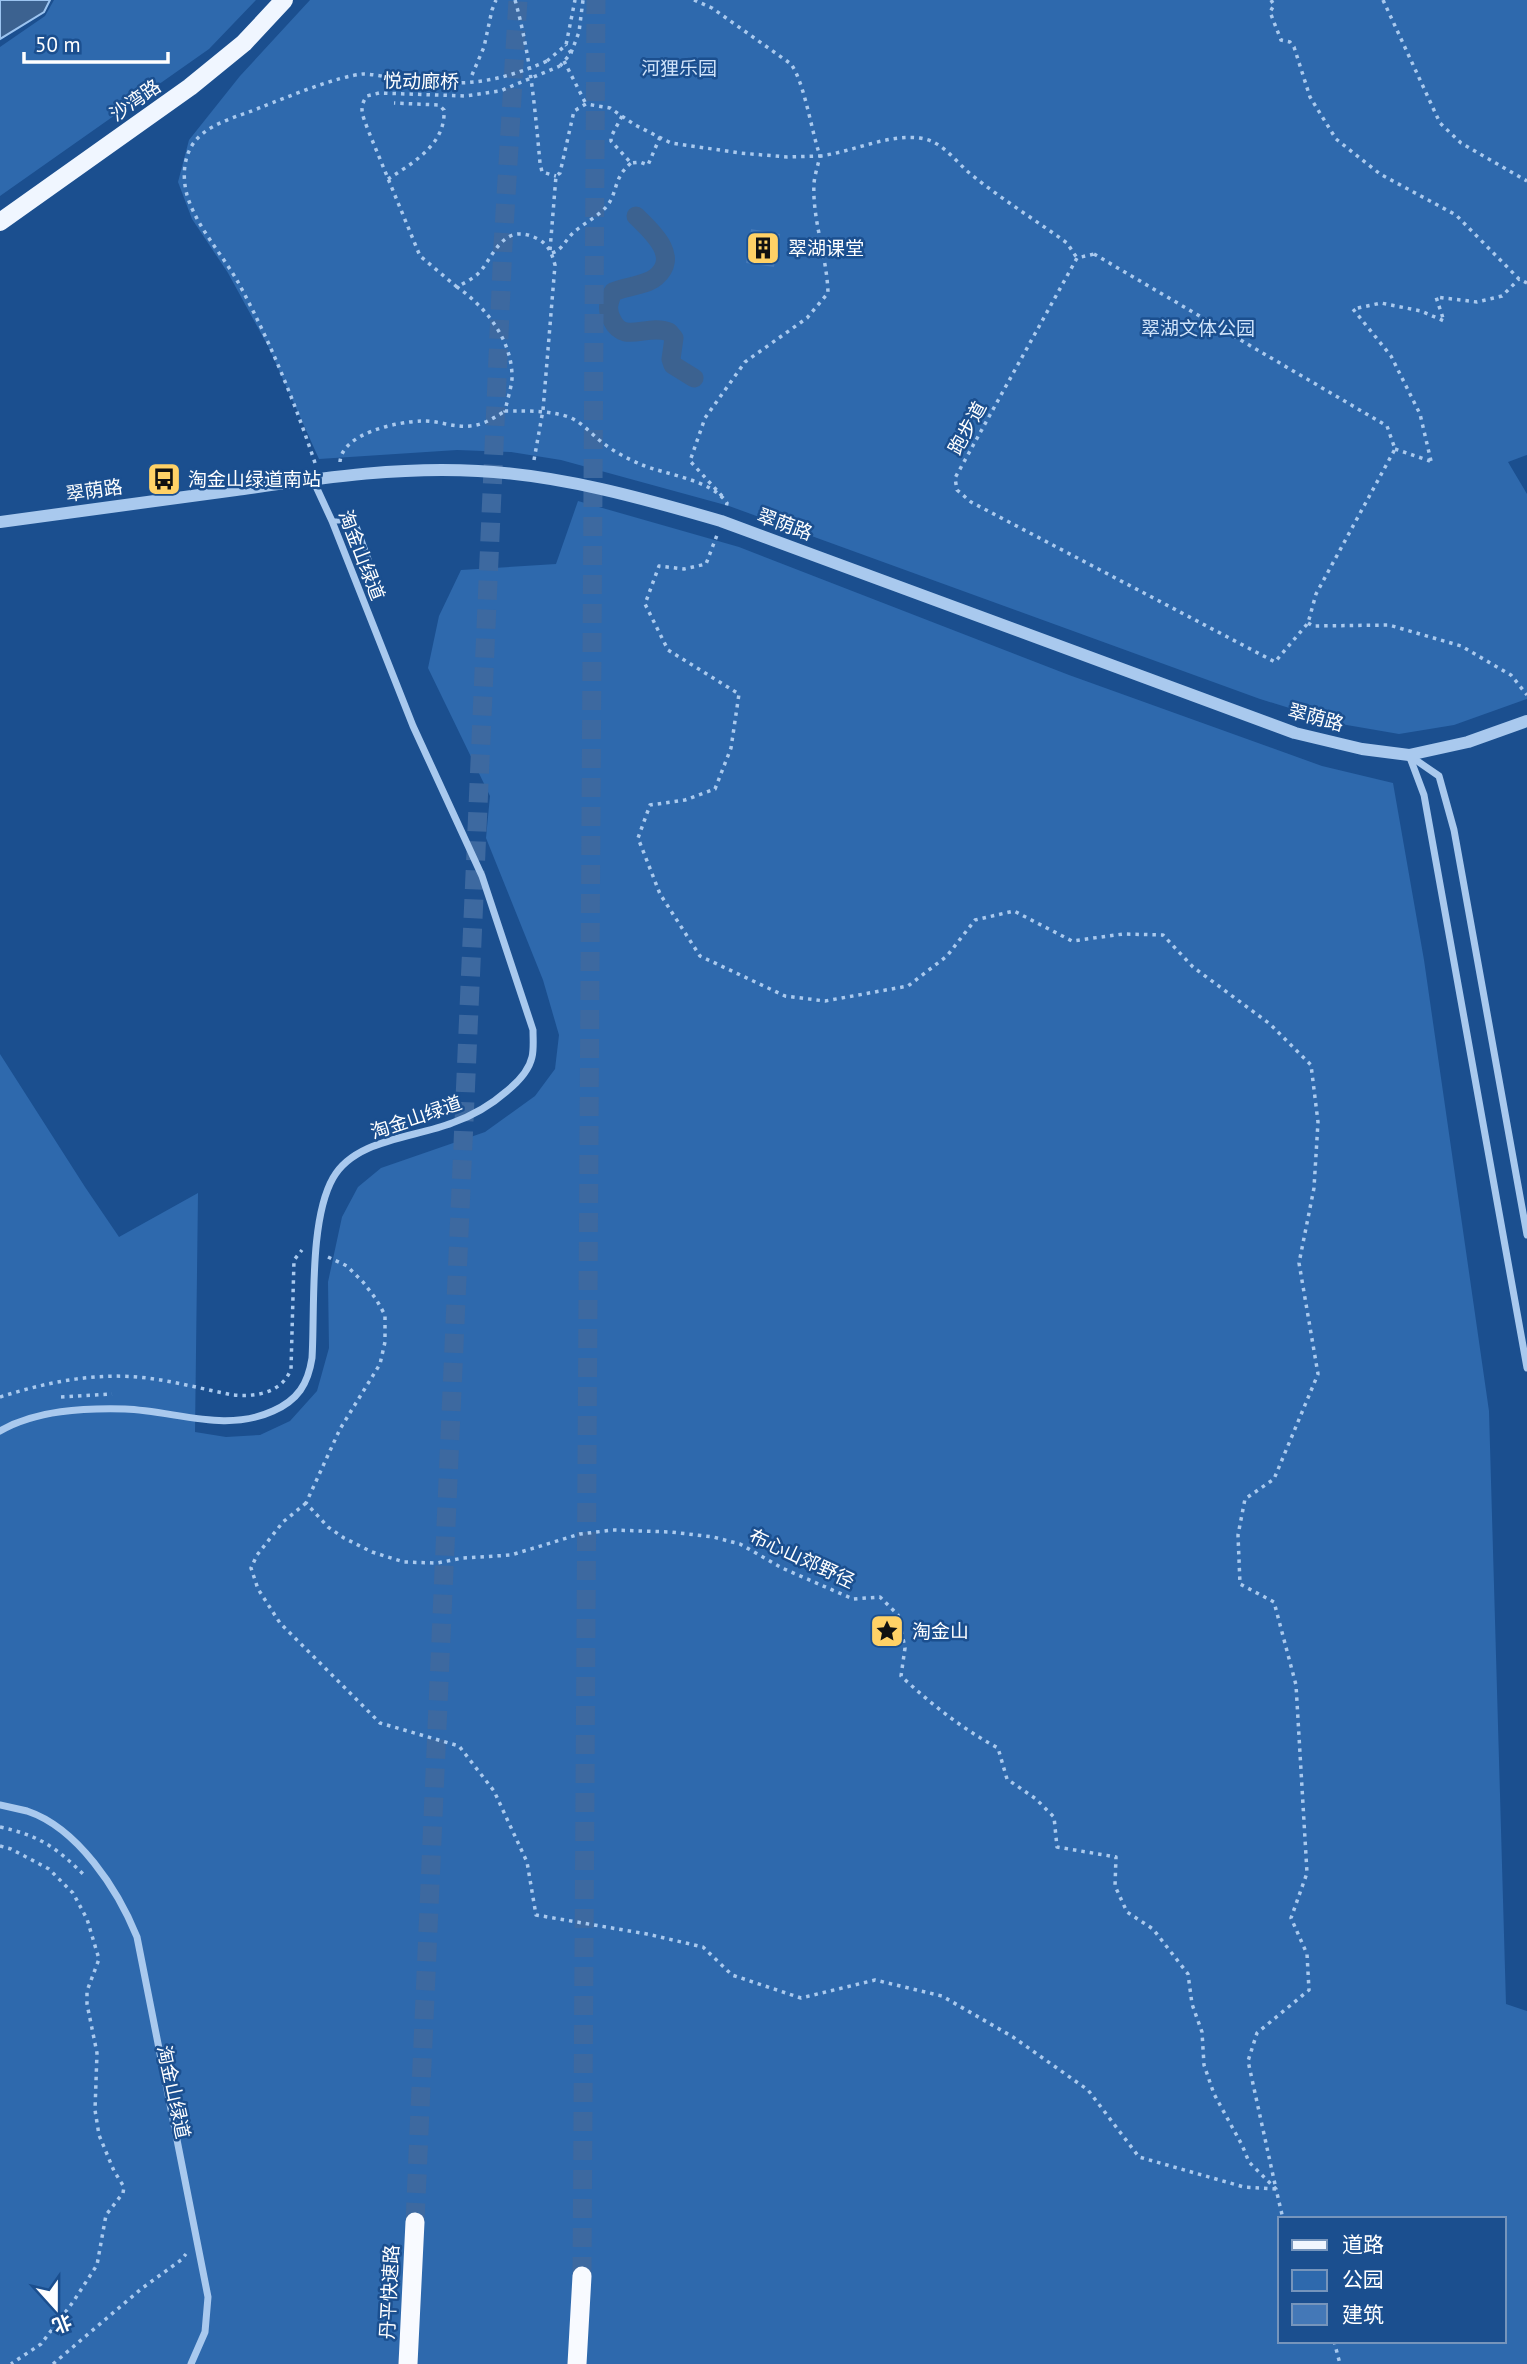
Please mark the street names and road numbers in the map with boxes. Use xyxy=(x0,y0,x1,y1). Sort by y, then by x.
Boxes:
street label: 悦动廊桥 xyxy=(383,68,459,94)
street label: 沙湾路 xyxy=(105,74,165,126)
street label: 跑步道 xyxy=(943,397,991,459)
street label: 翠荫路 xyxy=(64,474,124,506)
street label: 翠荫路 xyxy=(754,503,816,545)
street label: 淘金山绿道 xyxy=(334,506,390,604)
street label: 翠荫路 xyxy=(1285,698,1347,736)
street label: 淘金山绿道 xyxy=(367,1090,465,1144)
street label: 布心山郊野径 xyxy=(745,1523,859,1593)
street label: 淘金山绿道 xyxy=(152,2043,196,2141)
street label: 丹平快速路 xyxy=(375,2244,403,2340)

